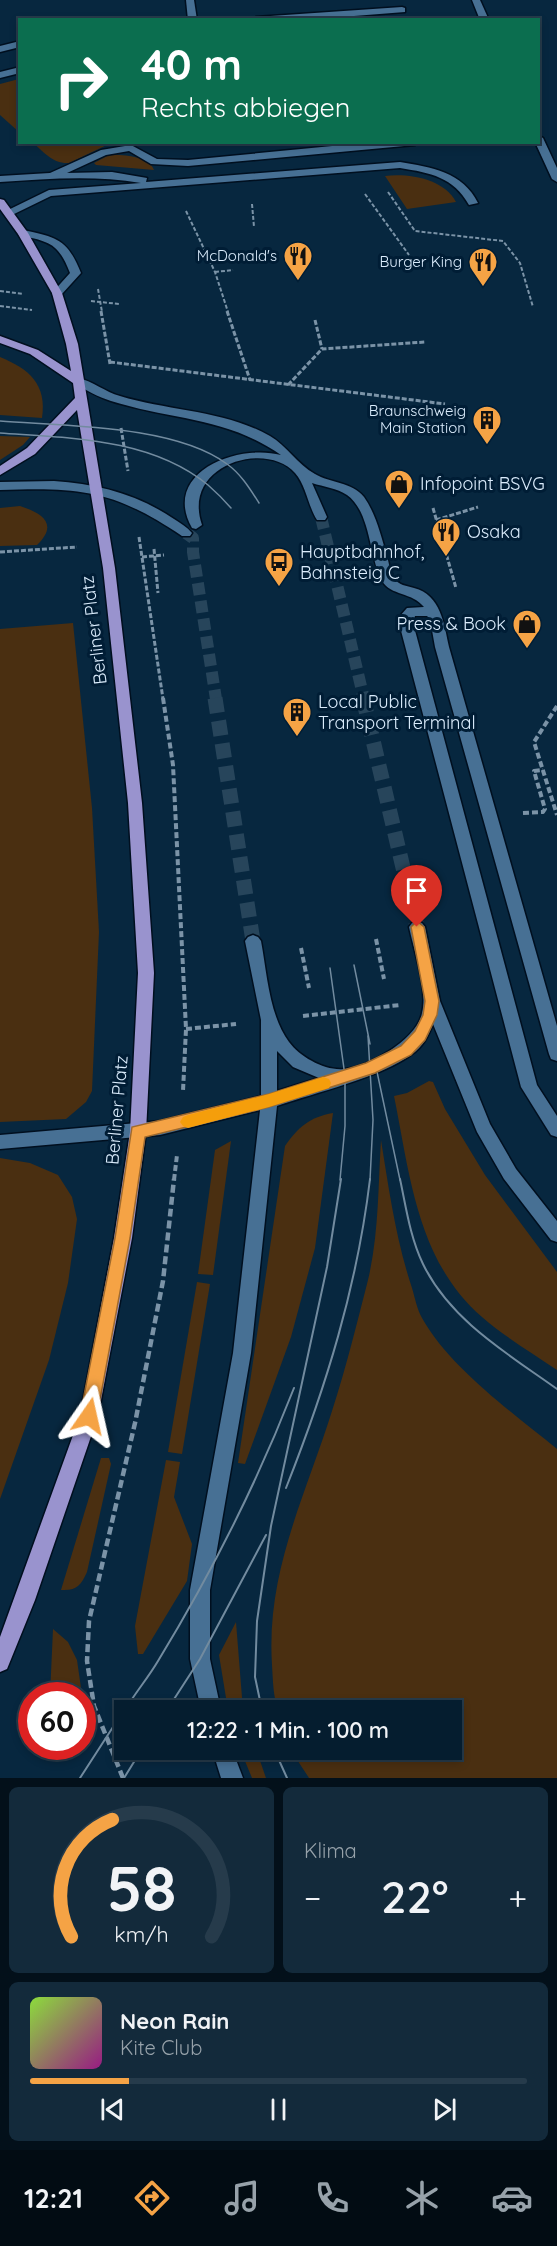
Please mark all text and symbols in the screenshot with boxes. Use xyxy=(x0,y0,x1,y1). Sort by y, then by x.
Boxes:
text: 40 m xyxy=(141,38,242,91)
icon: right xyxy=(42,42,120,120)
text: Rechts abbiegen xyxy=(141,90,350,124)
restaurant icon: McDonald's xyxy=(282,240,314,282)
place label: McDonald's xyxy=(197,246,277,265)
restaurant icon: Burger King xyxy=(467,246,499,288)
place label: Burger King xyxy=(379,252,462,271)
place label: Braunschweig Main Station xyxy=(369,401,466,437)
building icon: Braunschweig Main Station xyxy=(471,404,503,446)
shop icon: Infopoint BSVG xyxy=(383,468,415,510)
place label: Infopoint BSVG xyxy=(420,472,545,495)
restaurant icon: Osaka xyxy=(430,516,462,558)
place label: Osaka xyxy=(467,520,521,543)
place label: Hauptbahnhof, Bahnsteig C xyxy=(300,540,424,584)
bus stop icon: Hauptbahnhof, Bahnsteig C xyxy=(263,546,295,588)
street label: Berliner Platz xyxy=(75,574,112,686)
shop icon: Press & Book xyxy=(511,608,543,650)
place label: Press & Book xyxy=(397,612,506,635)
place label: Local Public Transport Terminal xyxy=(318,690,476,734)
building icon: Local Public Transport Terminal xyxy=(281,696,313,738)
pin xyxy=(391,865,442,927)
icon: arrive xyxy=(400,874,433,907)
street label: Berliner Platz xyxy=(100,1054,133,1166)
position arrow xyxy=(57,1384,121,1448)
speed limit sign: 60 xyxy=(18,1682,96,1760)
text: 12:22 · 1 Min. · 100 m xyxy=(187,1716,389,1744)
text: Klima xyxy=(304,1838,357,1863)
text: 58 xyxy=(106,1849,177,1927)
text: 22° xyxy=(381,1868,449,1924)
text: − xyxy=(304,1877,321,1918)
text: + xyxy=(508,1877,527,1918)
text: km/h xyxy=(114,1921,169,1947)
text: Neon Rain xyxy=(120,2007,229,2035)
text: Kite Club xyxy=(120,2035,202,2060)
icon: previous xyxy=(96,2093,129,2126)
icon: pause xyxy=(262,2093,295,2126)
icon: next xyxy=(428,2093,461,2126)
icon: directions xyxy=(131,2177,173,2219)
icon: music xyxy=(221,2177,263,2219)
icon: phone xyxy=(311,2177,353,2219)
icon: climate xyxy=(401,2177,443,2219)
icon: car xyxy=(491,2177,533,2219)
text: 12:21 xyxy=(24,2181,83,2215)

